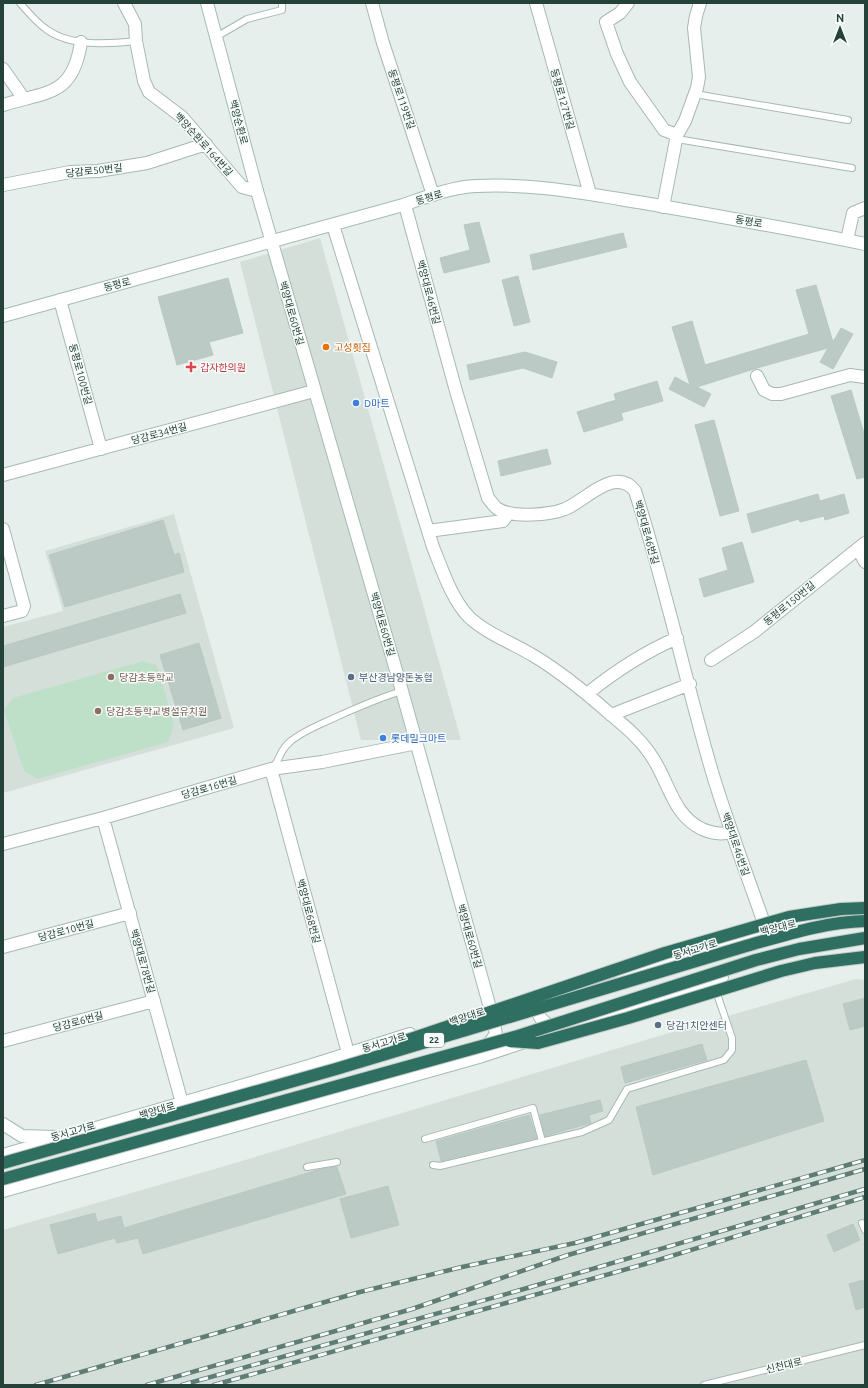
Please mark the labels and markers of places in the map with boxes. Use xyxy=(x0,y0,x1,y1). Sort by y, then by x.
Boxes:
marker: 고성횟집 xyxy=(321,342,331,352)
place label: 고성횟집 xyxy=(334,342,371,353)
marker: 갑자한의원 xyxy=(185,361,197,373)
place label: 갑자한의원 xyxy=(200,362,246,373)
marker: D마트 xyxy=(351,398,361,408)
place label: D마트 xyxy=(364,398,389,409)
marker: 당감초등학교 xyxy=(106,672,116,682)
place label: 당감초등학교 xyxy=(119,672,174,683)
marker: 부산경남양돈농협 xyxy=(346,672,356,682)
place label: 부산경남양돈농협 xyxy=(359,672,433,683)
marker: 당감초등학교병설유치원 xyxy=(93,706,103,716)
place label: 당감초등학교병설유치원 xyxy=(106,706,207,717)
marker: 롯데밀크마트 xyxy=(378,733,388,743)
place label: 롯데밀크마트 xyxy=(391,733,446,744)
marker: 당감1치안센터 xyxy=(653,1020,663,1030)
place label: 당감1치안센터 xyxy=(666,1020,727,1031)

